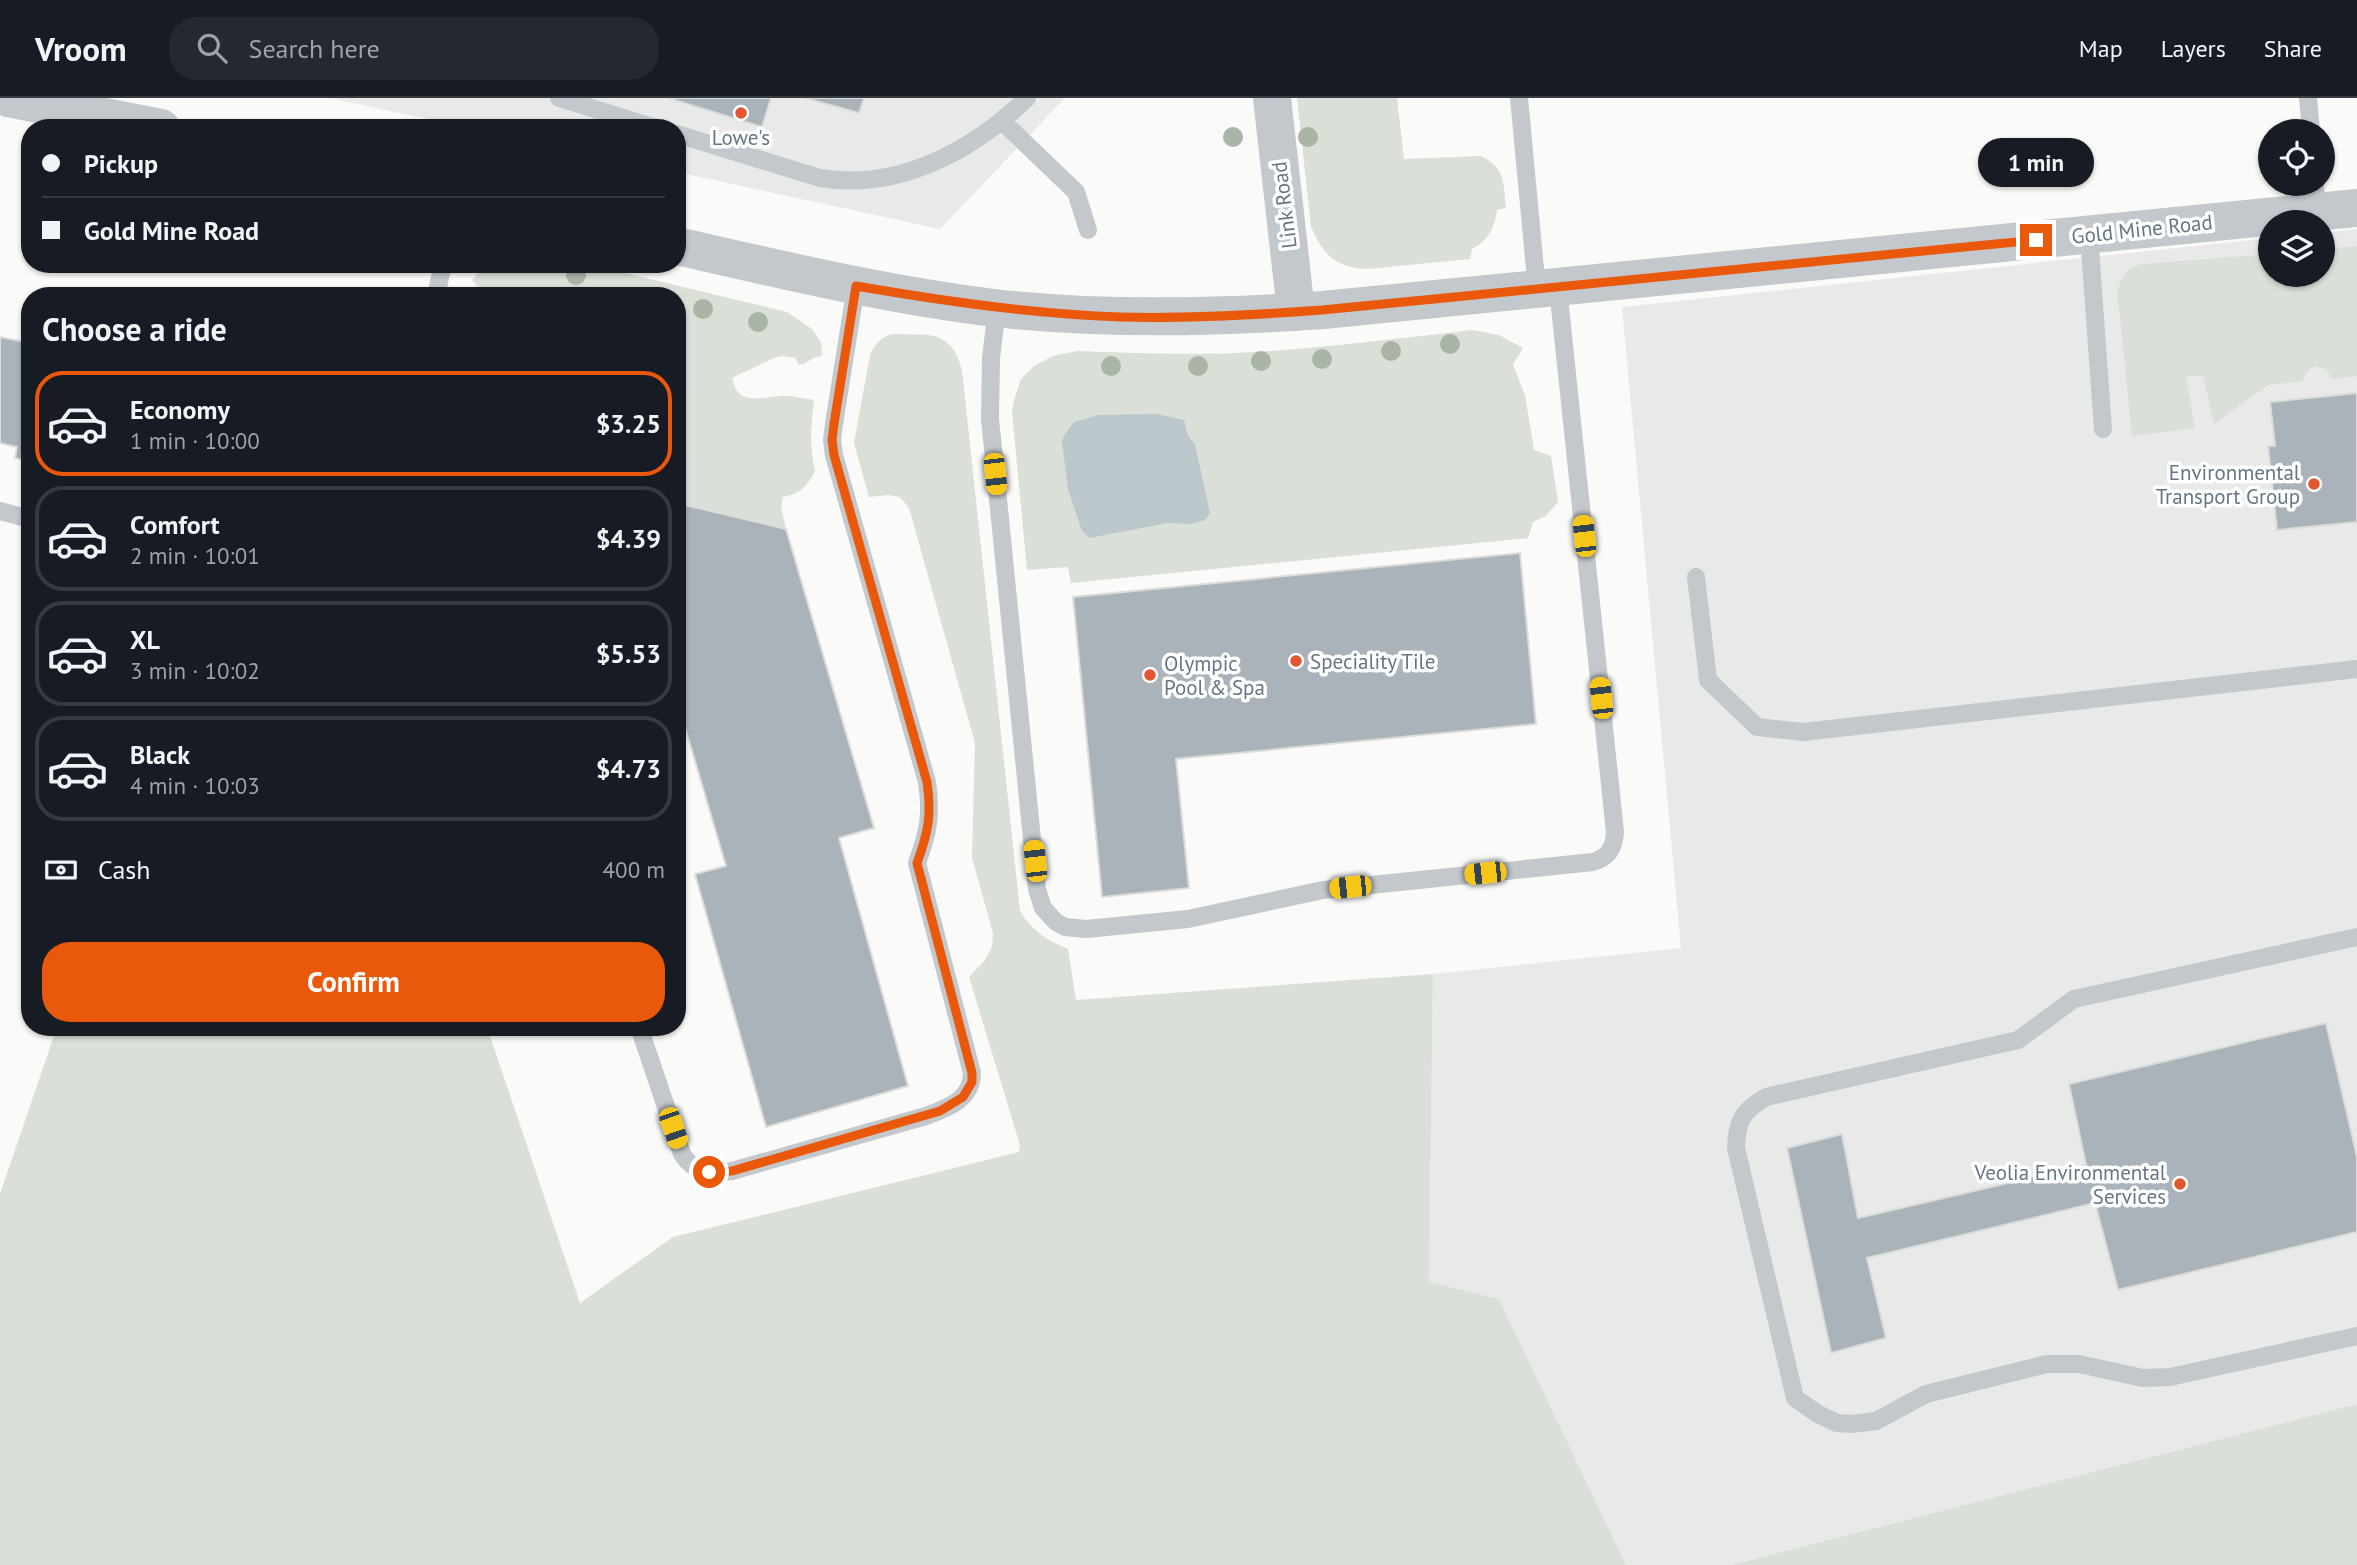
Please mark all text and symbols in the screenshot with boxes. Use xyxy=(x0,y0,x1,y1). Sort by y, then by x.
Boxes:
search box xyxy=(169,17,659,80)
text: Vroom xyxy=(35,27,127,70)
icon: search xyxy=(193,29,231,67)
text: Search here xyxy=(249,32,380,65)
text: Map xyxy=(2079,33,2123,64)
text: Layers xyxy=(2161,33,2226,64)
text: Share xyxy=(2264,33,2322,64)
marker: Lowe's xyxy=(733,105,749,121)
map controls xyxy=(2258,119,2335,287)
button: locate xyxy=(2258,119,2335,196)
place label: Lowe's xyxy=(712,124,770,151)
callout: 1 min xyxy=(1978,138,2094,188)
text: Pickup xyxy=(84,147,158,180)
text: 1 min xyxy=(2008,148,2064,177)
street label: Link Road xyxy=(1265,160,1303,250)
street label: Gold Mine Road xyxy=(2070,208,2214,250)
button: layers xyxy=(2258,210,2335,287)
text: Gold Mine Road xyxy=(84,214,259,247)
route end xyxy=(2020,224,2052,256)
text: Choose a ride xyxy=(42,308,227,350)
icon: car xyxy=(46,392,109,455)
text: Economy xyxy=(130,393,230,426)
text: $3.25 xyxy=(596,407,661,440)
text: 1 min · 10:00 xyxy=(130,426,260,455)
car xyxy=(983,452,1008,496)
place label: Environmental Transport Group xyxy=(2156,459,2300,510)
marker: Environmental Transport Group xyxy=(2306,476,2322,492)
icon: car xyxy=(46,507,109,570)
text: Comfort xyxy=(130,508,220,541)
car xyxy=(1572,514,1597,558)
text: $4.39 xyxy=(596,522,661,555)
text: 2 min · 10:01 xyxy=(130,541,260,570)
icon: car xyxy=(46,622,109,685)
text: XL xyxy=(130,623,160,656)
text: $5.53 xyxy=(596,637,661,670)
place label: Speciality Tile xyxy=(1310,648,1435,675)
place label: Olympic Pool & Spa xyxy=(1164,650,1265,701)
marker: Speciality Tile xyxy=(1288,653,1304,669)
text: 3 min · 10:02 xyxy=(130,656,260,685)
marker: Olympic Pool & Spa xyxy=(1142,667,1158,683)
car xyxy=(1589,676,1614,720)
icon: car xyxy=(46,737,109,800)
text: Black xyxy=(130,738,190,771)
text: $4.73 xyxy=(596,752,661,785)
text: 4 min · 10:03 xyxy=(130,771,260,800)
car xyxy=(1023,839,1048,883)
icon: cash xyxy=(42,851,80,889)
text: Cash xyxy=(98,853,150,886)
text: 400 m xyxy=(603,855,665,884)
car xyxy=(1464,860,1507,886)
car xyxy=(1329,874,1372,900)
button: Confirm xyxy=(42,942,665,1022)
car xyxy=(657,1105,690,1151)
route start xyxy=(693,1156,725,1188)
place label: Veolia Environmental Services xyxy=(1974,1159,2166,1210)
marker: Veolia Environmental Services xyxy=(2172,1176,2188,1192)

